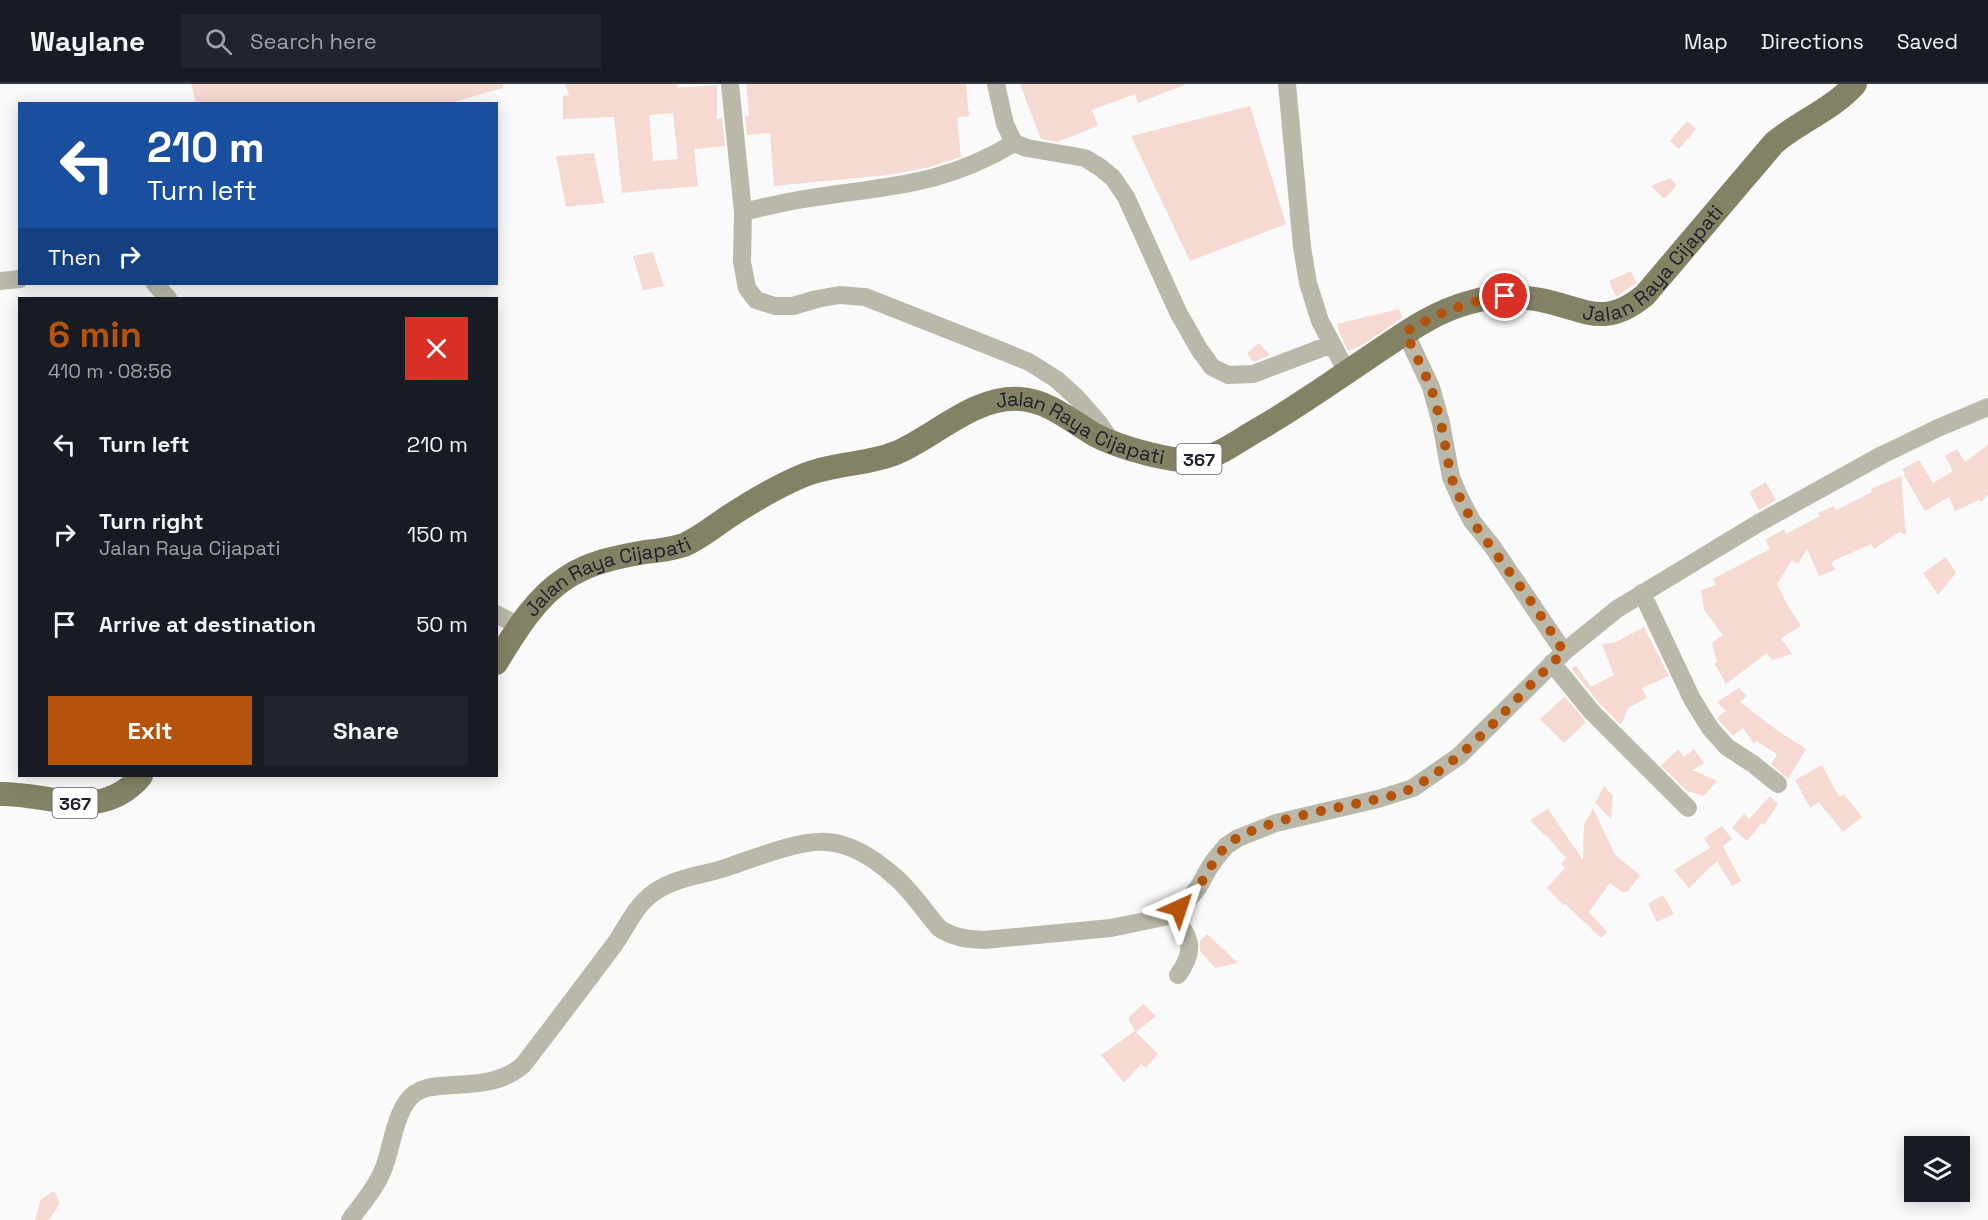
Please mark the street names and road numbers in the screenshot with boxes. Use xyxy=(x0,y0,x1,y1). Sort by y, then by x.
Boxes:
street label: Jalan Raya Cijapati xyxy=(1580,200,1729,327)
street label: Jalan Raya Cijapati xyxy=(994,386,1167,470)
road number: 367 xyxy=(1176,444,1222,474)
street label: Jalan Raya Cijapati xyxy=(519,531,695,622)
road number: 367 xyxy=(52,788,98,818)

